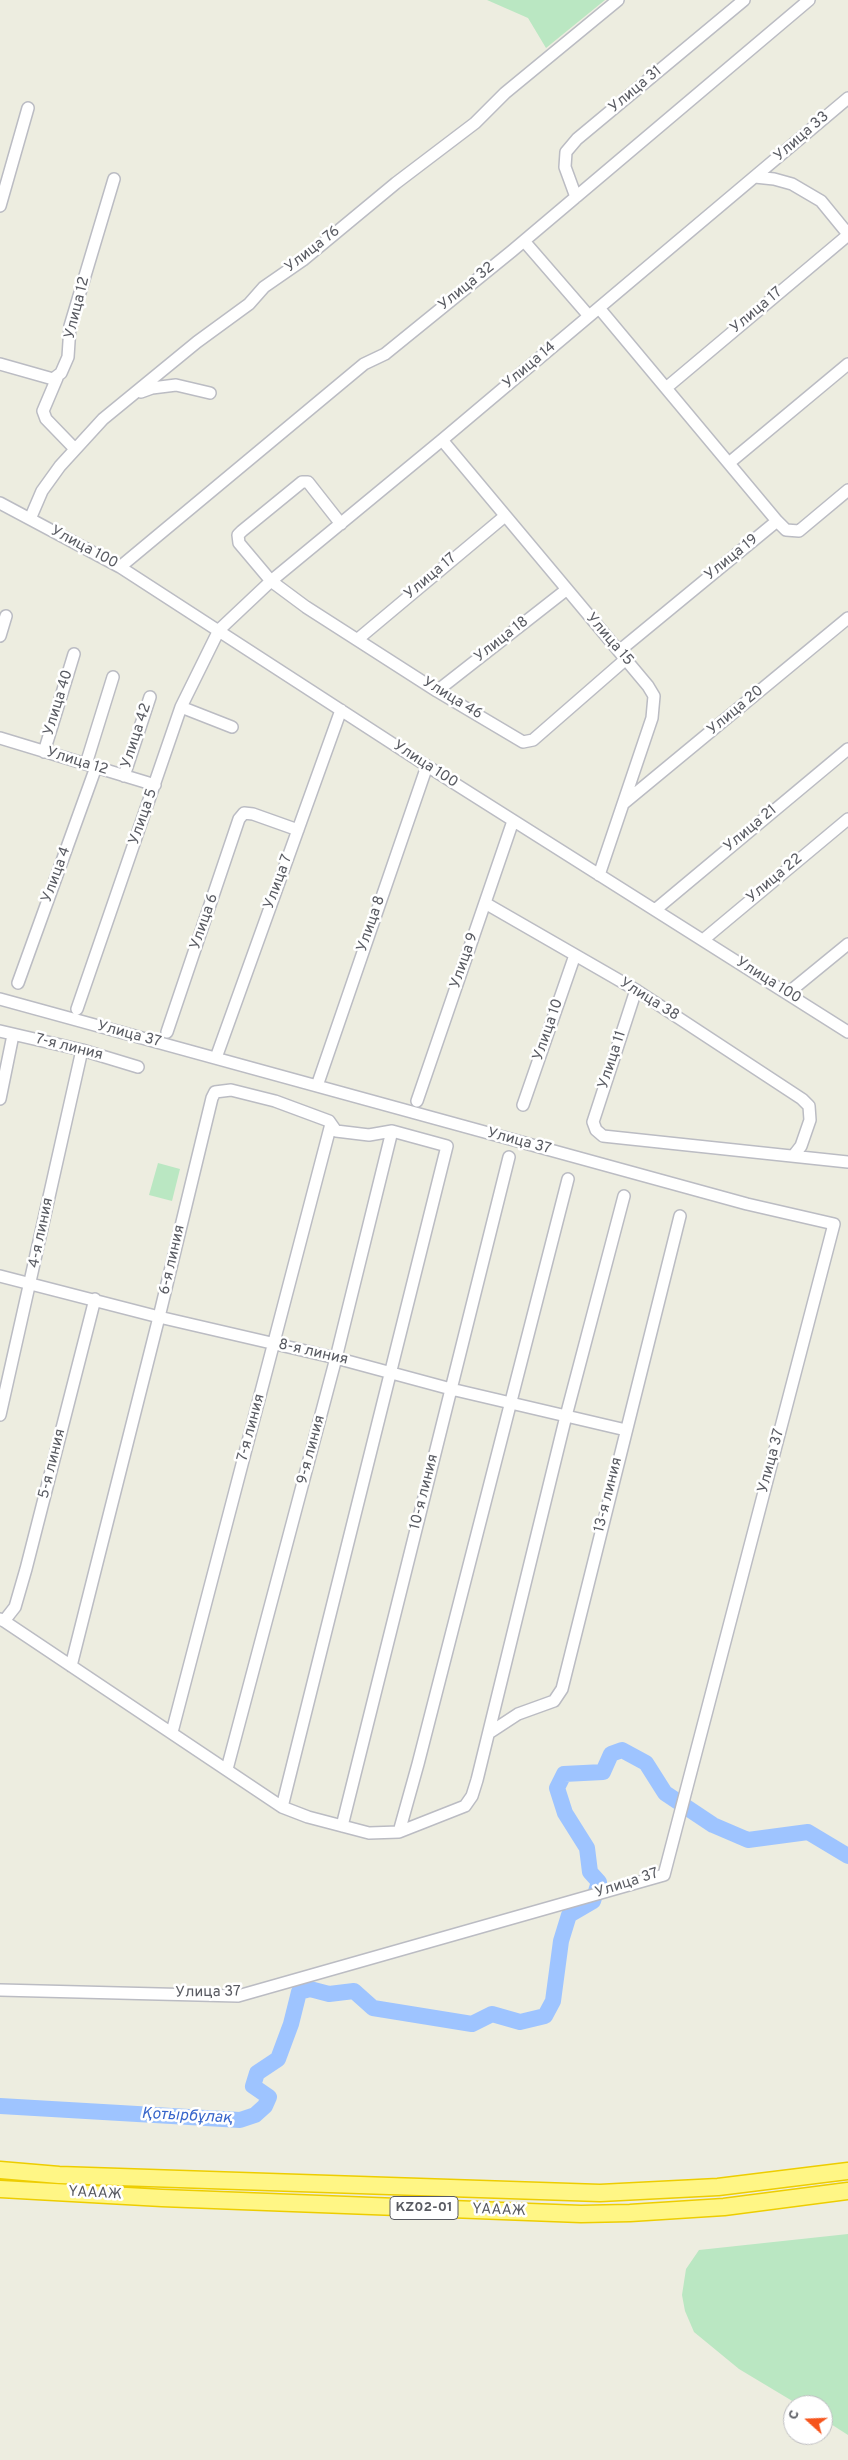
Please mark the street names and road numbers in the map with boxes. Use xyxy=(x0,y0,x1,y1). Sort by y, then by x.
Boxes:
street label: Улица 31 xyxy=(606,63,666,117)
street label: Улица 33 xyxy=(771,108,833,166)
street label: Улица 76 xyxy=(282,223,344,277)
street label: Улица 32 xyxy=(435,259,499,315)
street label: Улица 12 xyxy=(62,275,94,341)
street label: Улица 17 xyxy=(727,284,787,338)
street label: Улица 14 xyxy=(500,339,560,393)
street label: Улица 100 xyxy=(47,523,121,573)
street label: Улица 19 xyxy=(702,531,762,585)
street label: Улица 17 xyxy=(401,550,461,604)
street label: Улица 15 xyxy=(581,610,637,670)
street label: Улица 18 xyxy=(471,613,533,667)
street label: Улица 40 xyxy=(40,668,78,738)
street label: Улица 46 xyxy=(419,674,485,724)
street label: Улица 20 xyxy=(704,682,768,740)
street label: Улица 42 xyxy=(118,701,156,771)
street label: Улица 100 xyxy=(389,737,461,793)
street label: Улица 12 xyxy=(44,744,110,780)
street label: Улица 5 xyxy=(126,787,162,847)
street label: Улица 21 xyxy=(721,802,781,856)
street label: Улица 4 xyxy=(39,845,75,905)
street label: Улица 22 xyxy=(743,850,807,908)
street label: Улица 7 xyxy=(261,852,297,912)
street label: Улица 6 xyxy=(187,892,223,952)
street label: Улица 8 xyxy=(354,894,390,954)
street label: Улица 9 xyxy=(447,931,483,991)
street label: Улица 100 xyxy=(732,954,804,1008)
street label: Улица 38 xyxy=(616,975,682,1025)
street label: Улица 10 xyxy=(530,997,568,1063)
street label: Улица 37 xyxy=(95,1018,163,1052)
street label: Улица 11 xyxy=(595,1029,631,1091)
street label: 7-я линия xyxy=(33,1031,105,1065)
street label: Улица 37 xyxy=(485,1125,553,1159)
street label: 4-я линия xyxy=(26,1196,58,1270)
street label: 6-я линия xyxy=(156,1223,190,1297)
street label: 8-я линия xyxy=(276,1336,350,1370)
street label: 7-я линия xyxy=(234,1392,270,1464)
street label: 9-я линия xyxy=(294,1413,330,1487)
street label: 5-я линия xyxy=(36,1427,70,1501)
street label: Улица 37 xyxy=(755,1427,789,1495)
street label: 10-я линия xyxy=(407,1452,443,1532)
street label: 13-я линия xyxy=(591,1456,627,1534)
street label: Улица 37 xyxy=(593,1865,661,1903)
street label: Улица 37 xyxy=(175,1983,241,2003)
street label: ҮАААЖ xyxy=(68,2184,122,2204)
road number: KZ02-01 xyxy=(390,2196,458,2220)
street label: ҮАААЖ xyxy=(472,2201,526,2221)

